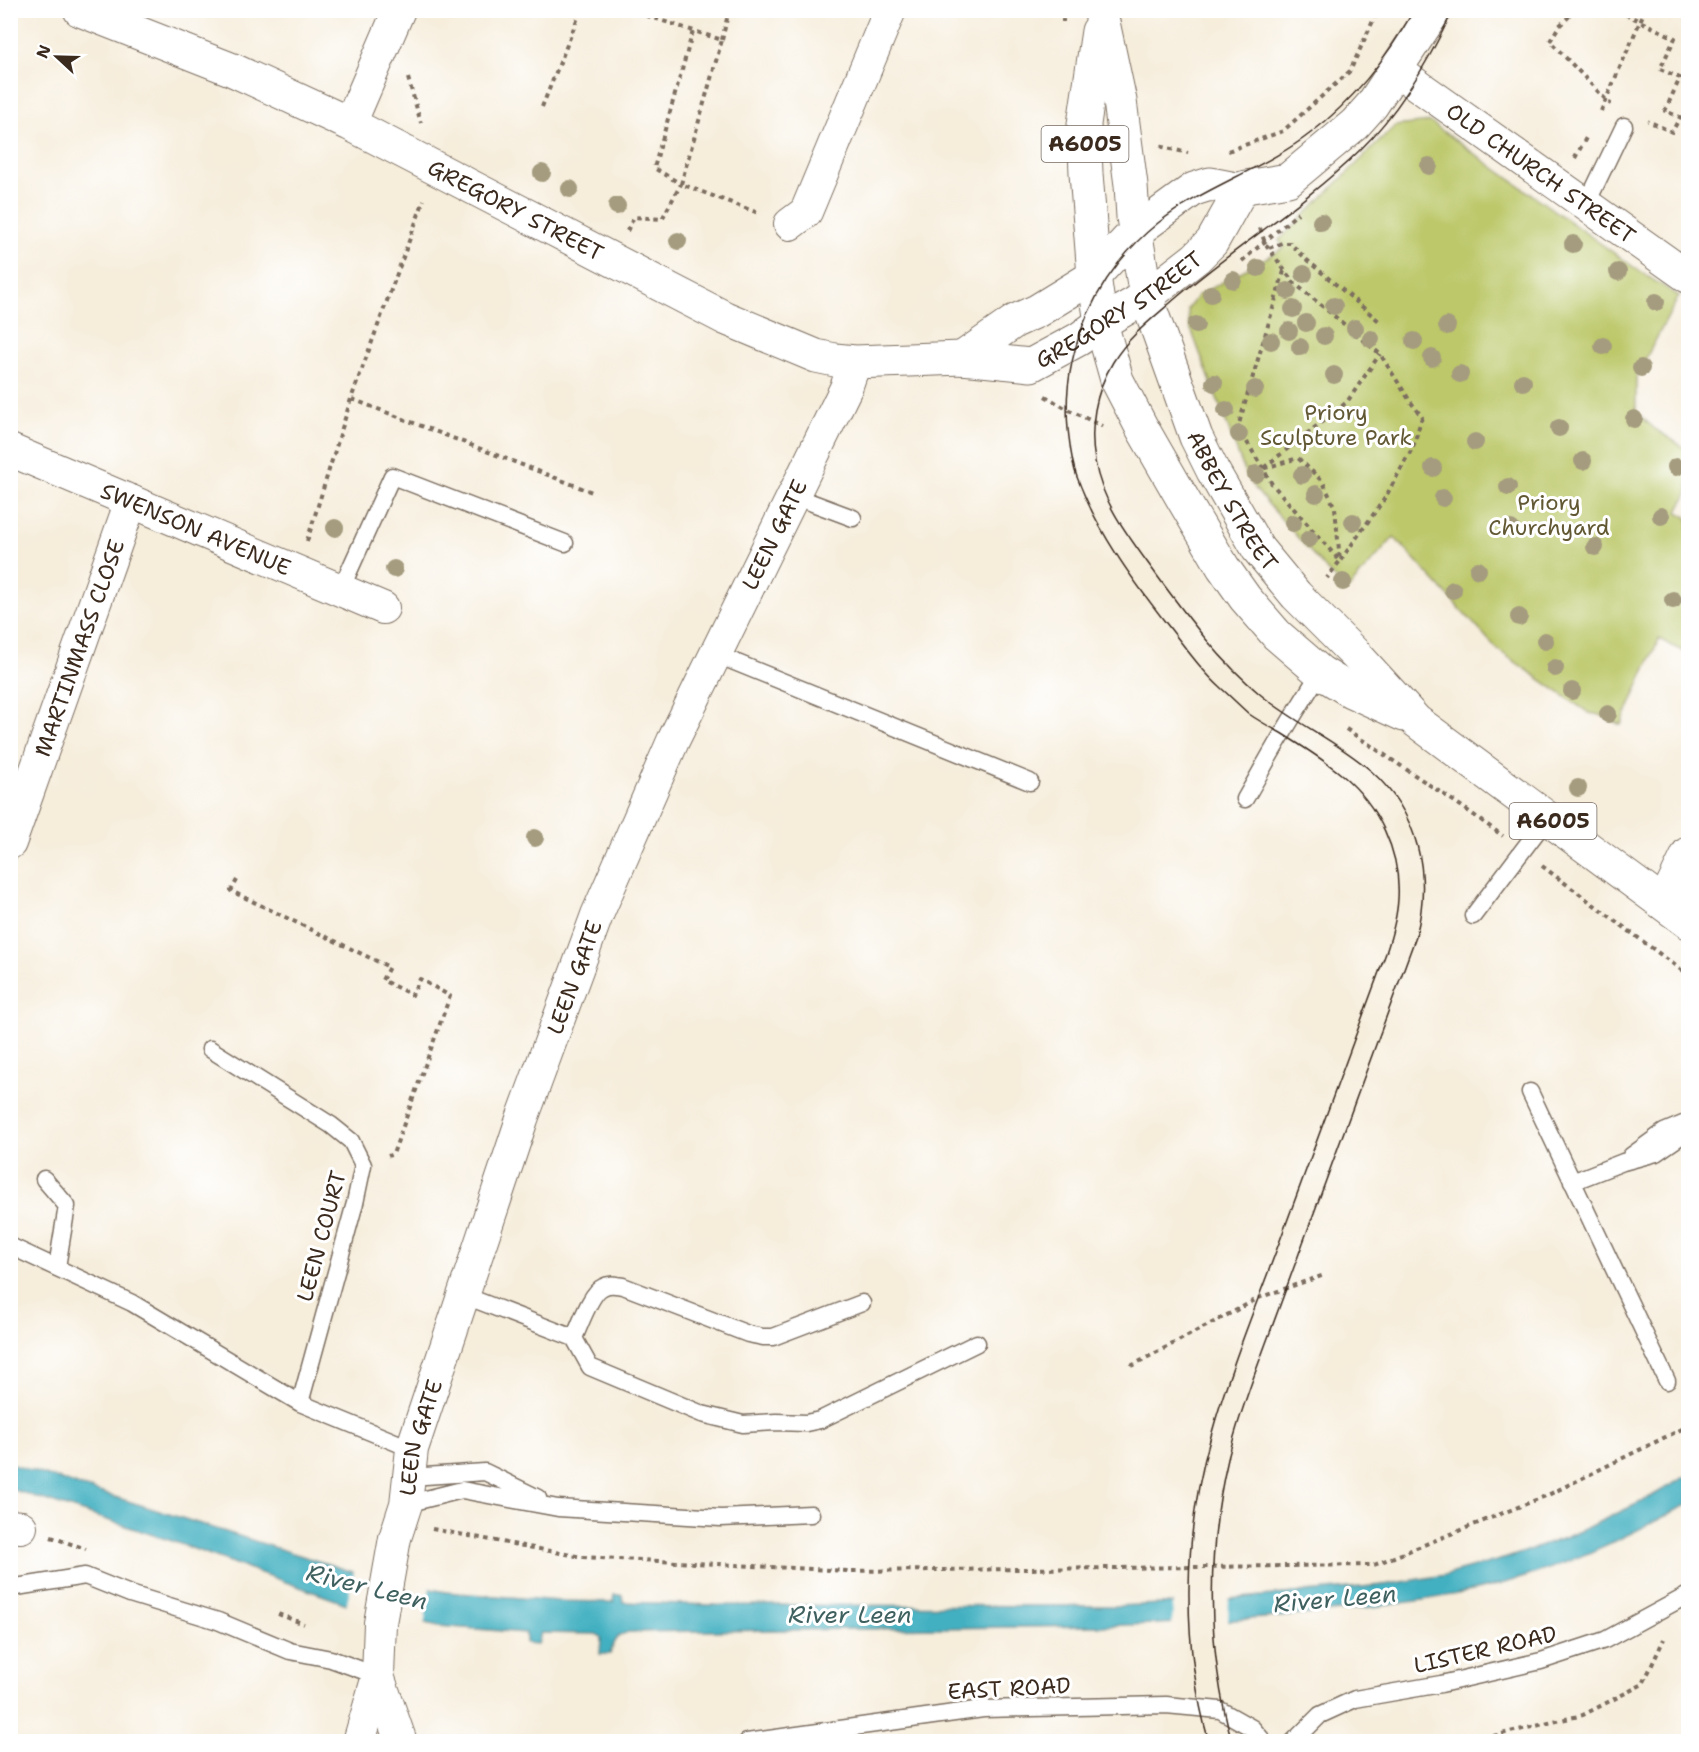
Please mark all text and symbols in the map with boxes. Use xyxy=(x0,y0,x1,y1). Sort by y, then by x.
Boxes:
north arrow xyxy=(27,27,87,87)
text: N xyxy=(31,42,56,61)
street label: OLD CHURCH STREET xyxy=(1441,96,1642,251)
road number: A6005 xyxy=(1042,126,1128,162)
street label: GREGORY STREET xyxy=(423,153,609,268)
street label: GREGORY STREET xyxy=(1030,244,1209,375)
park label: Priory Sculpture Park xyxy=(1260,398,1412,452)
street label: ABBEY STREET xyxy=(1180,426,1285,578)
street label: LEEN GATE xyxy=(735,475,814,595)
street label: SWENSON AVENUE xyxy=(96,476,295,582)
park label: Priory Churchyard xyxy=(1488,488,1610,542)
street label: MARTINMASS CLOSE xyxy=(28,535,131,761)
road number: A6005 xyxy=(1510,803,1596,839)
street label: LEEN GATE xyxy=(540,916,609,1039)
street label: LEEN COURT xyxy=(290,1167,353,1305)
street label: LEEN GATE xyxy=(393,1376,449,1497)
water label: River Leen xyxy=(303,1557,431,1617)
water label: River Leen xyxy=(1272,1578,1398,1620)
water label: River Leen xyxy=(788,1599,912,1631)
street label: LISTER ROAD xyxy=(1411,1619,1560,1680)
street label: EAST ROAD xyxy=(947,1671,1071,1706)

